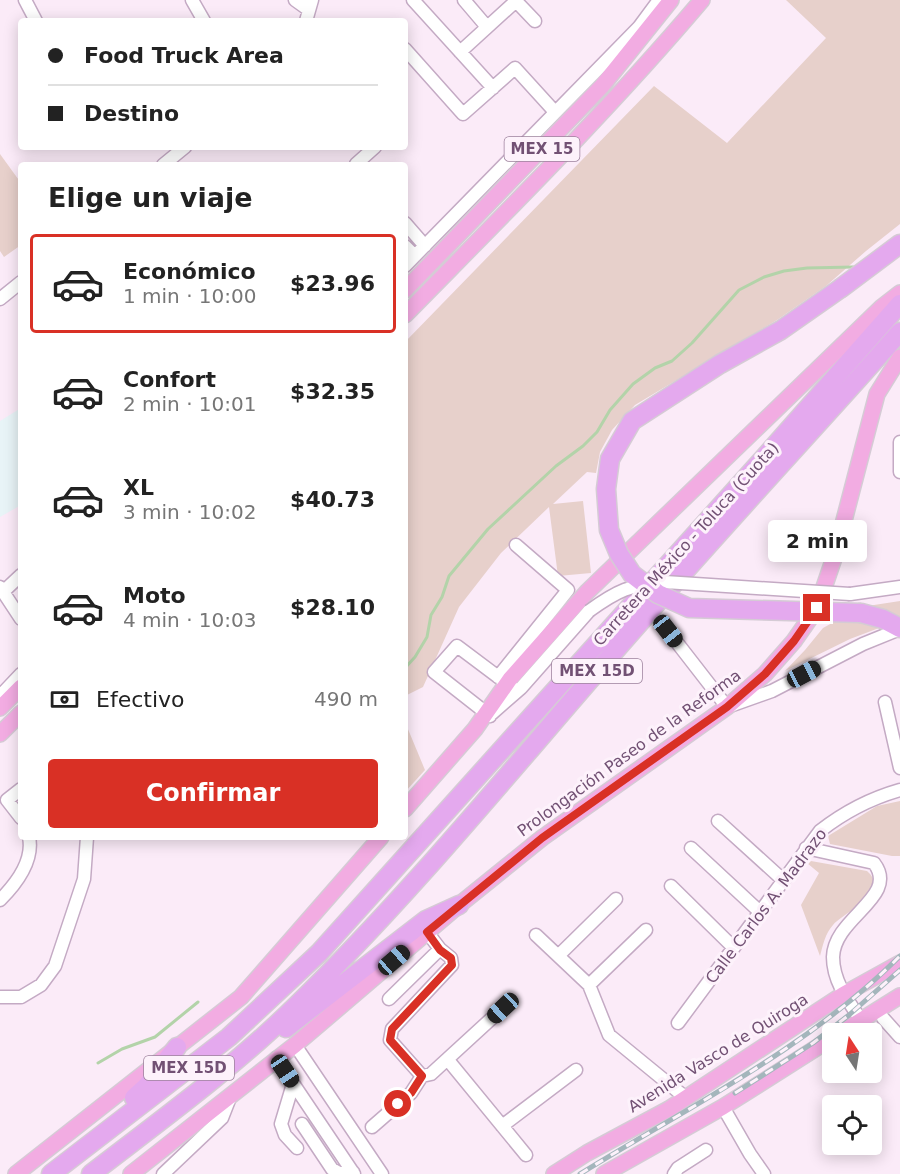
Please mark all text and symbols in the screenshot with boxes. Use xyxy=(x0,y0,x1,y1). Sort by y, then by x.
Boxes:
text: Food Truck Area xyxy=(84,43,284,68)
text: Destino xyxy=(84,101,179,126)
road number: MEX 15 xyxy=(504,137,580,161)
text: Elige un viaje xyxy=(48,182,252,213)
icon: car xyxy=(51,257,105,311)
text: Económico xyxy=(123,259,256,284)
text: $23.96 xyxy=(290,271,375,296)
text: 1 min · 10:00 xyxy=(123,284,257,308)
icon: car xyxy=(51,365,105,419)
text: Confort xyxy=(123,367,216,392)
text: $32.35 xyxy=(290,379,375,404)
text: 2 min · 10:01 xyxy=(123,392,257,416)
street label: Carretera México - Toluca (Cuota) xyxy=(589,438,783,650)
icon: car xyxy=(51,473,105,527)
text: XL xyxy=(123,475,154,500)
text: $40.73 xyxy=(290,487,375,512)
text: 3 min · 10:02 xyxy=(123,500,257,524)
callout: 2 min xyxy=(768,521,866,563)
text: 2 min xyxy=(786,529,849,553)
icon: car xyxy=(51,581,105,635)
text: Moto xyxy=(123,583,186,608)
route end xyxy=(803,594,830,621)
text: $28.10 xyxy=(290,595,375,620)
text: 4 min · 10:03 xyxy=(123,608,257,632)
car xyxy=(650,611,686,651)
car xyxy=(784,658,824,690)
road number: MEX 15D xyxy=(552,659,642,683)
street label: Prolongación Paseo de la Reforma xyxy=(514,666,744,840)
icon: cash xyxy=(48,683,81,716)
text: Efectivo xyxy=(96,687,185,712)
text: 490 m xyxy=(314,687,378,711)
button: Confirmar xyxy=(48,759,378,828)
street label: Calle Carlos A. Madrazo xyxy=(701,825,831,987)
car xyxy=(375,941,413,979)
car xyxy=(484,989,522,1027)
street label: Avenida Vasco de Quiroga xyxy=(624,990,812,1116)
north arrow xyxy=(822,1023,882,1083)
map controls xyxy=(822,1023,882,1155)
car xyxy=(267,1051,303,1091)
road number: MEX 15D xyxy=(144,1056,234,1080)
route start xyxy=(384,1090,411,1117)
button: locate xyxy=(822,1095,882,1155)

